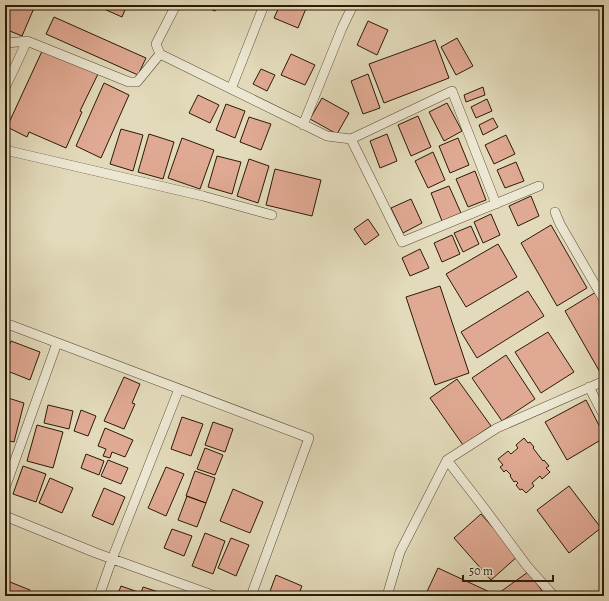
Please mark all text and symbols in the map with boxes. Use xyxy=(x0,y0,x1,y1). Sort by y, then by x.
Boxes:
scale bar xyxy=(463,557,553,583)
text: 50 m xyxy=(469,563,493,579)

